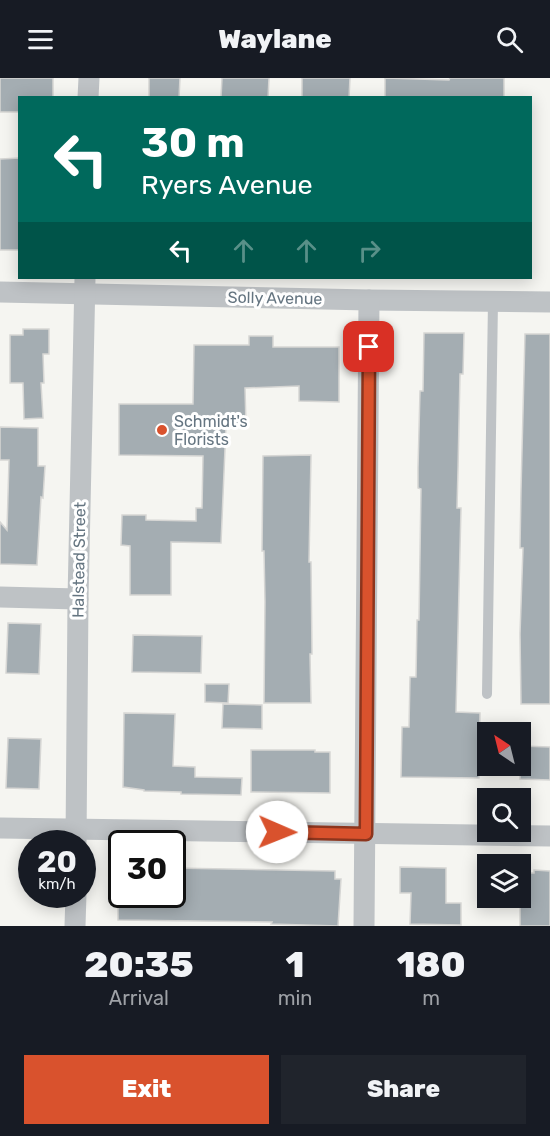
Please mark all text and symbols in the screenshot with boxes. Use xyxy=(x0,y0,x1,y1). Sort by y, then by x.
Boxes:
icon: menu xyxy=(24,23,57,56)
text: Waylane xyxy=(218,23,332,55)
icon: search xyxy=(493,23,526,56)
text: 30 m xyxy=(141,118,245,168)
icon: left xyxy=(42,120,120,198)
text: Ryers Avenue xyxy=(141,169,313,201)
icon: left xyxy=(164,234,197,267)
icon: ahead xyxy=(227,234,260,267)
icon: ahead xyxy=(290,234,323,267)
icon: right xyxy=(353,234,386,267)
street label: Solly Avenue xyxy=(227,288,323,308)
pin xyxy=(343,321,394,372)
icon: arrive xyxy=(352,330,385,363)
place label: Schmidt's Florists xyxy=(174,412,248,449)
marker: Schmidt's Florists xyxy=(155,423,169,437)
street label: Halstead Street xyxy=(68,502,90,618)
north arrow xyxy=(477,722,531,776)
map controls xyxy=(477,722,531,908)
button: search xyxy=(477,788,531,842)
position arrow xyxy=(245,800,309,864)
speed limit sign: 30 xyxy=(108,830,186,908)
text: 20 xyxy=(37,844,77,880)
button: layers xyxy=(477,854,531,908)
text: km/h xyxy=(38,875,76,893)
text: 20:35 xyxy=(84,943,193,986)
text: 1 xyxy=(286,943,305,986)
text: 180 xyxy=(397,943,466,986)
text: Arrival xyxy=(109,986,169,1010)
text: min xyxy=(278,986,312,1010)
text: m xyxy=(422,986,440,1010)
button: Exit xyxy=(24,1055,269,1124)
button: Share xyxy=(281,1055,526,1124)

